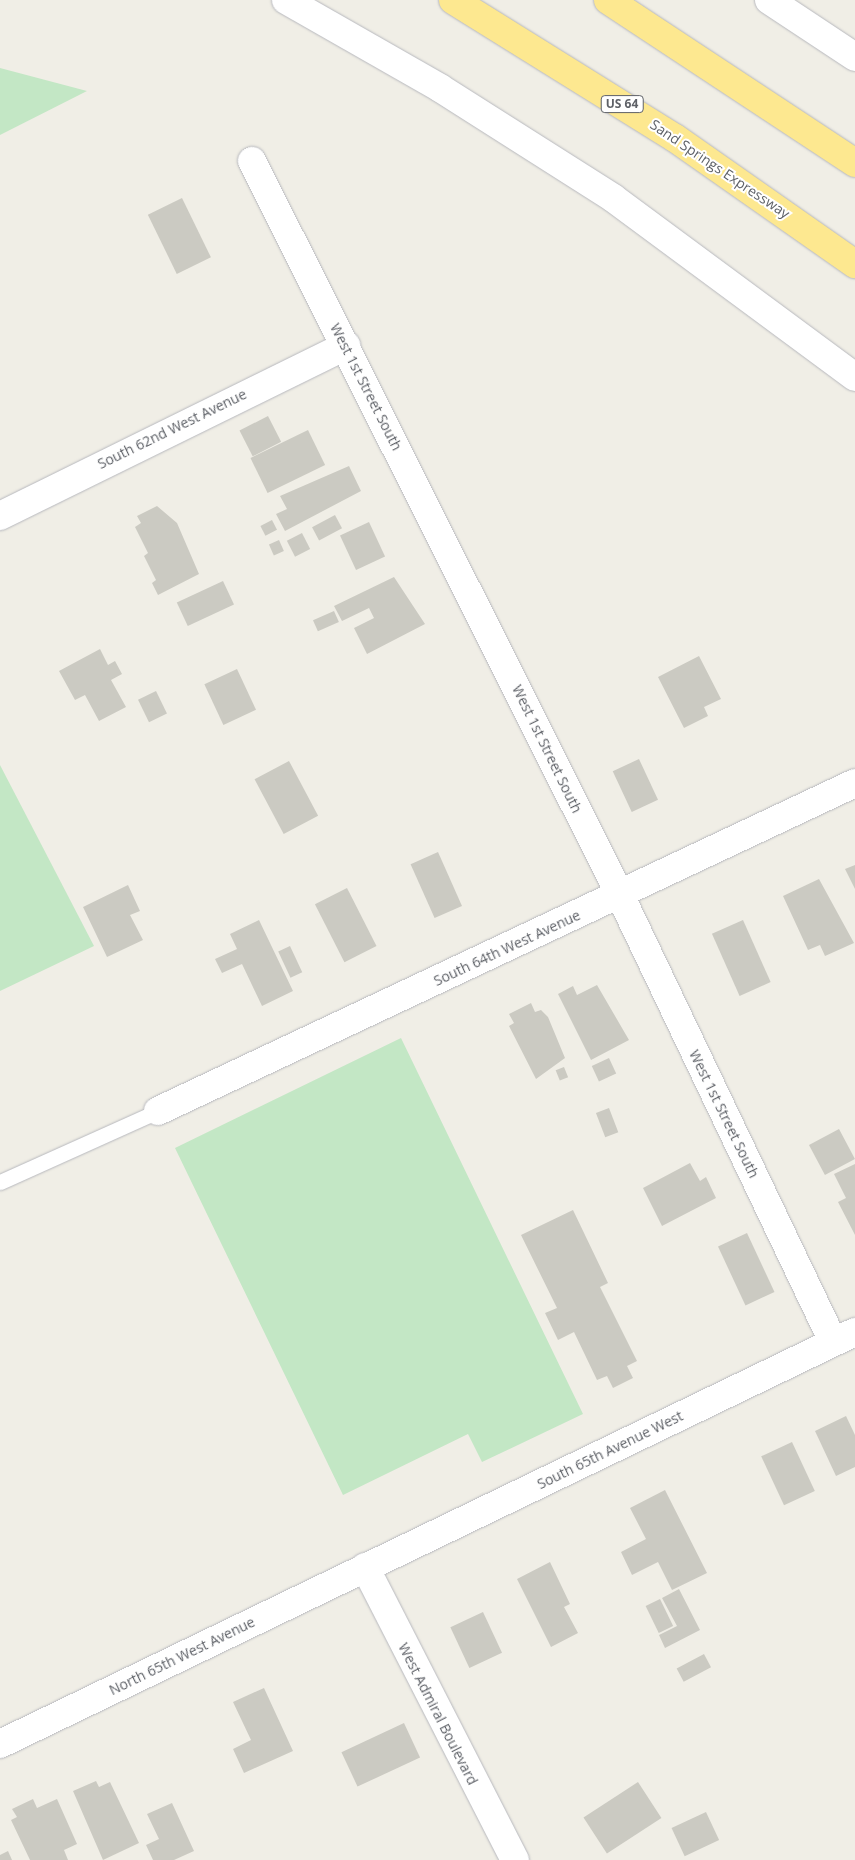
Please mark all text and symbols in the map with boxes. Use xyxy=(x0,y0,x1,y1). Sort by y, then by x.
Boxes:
road number: US 64 xyxy=(600,95,644,114)
street label: Sand Springs Expressway xyxy=(647,116,793,222)
street label: West 1st Street South xyxy=(327,321,405,453)
street label: South 62nd West Avenue xyxy=(95,386,249,472)
street label: West 1st Street South xyxy=(509,682,585,816)
street label: South 64th West Avenue xyxy=(431,907,583,989)
street label: West 1st Street South xyxy=(686,1047,762,1181)
street label: South 65th Avenue West xyxy=(534,1407,686,1493)
street label: North 65th West Avenue xyxy=(106,1613,258,1699)
street label: West Admiral Boulevard xyxy=(395,1640,481,1788)

